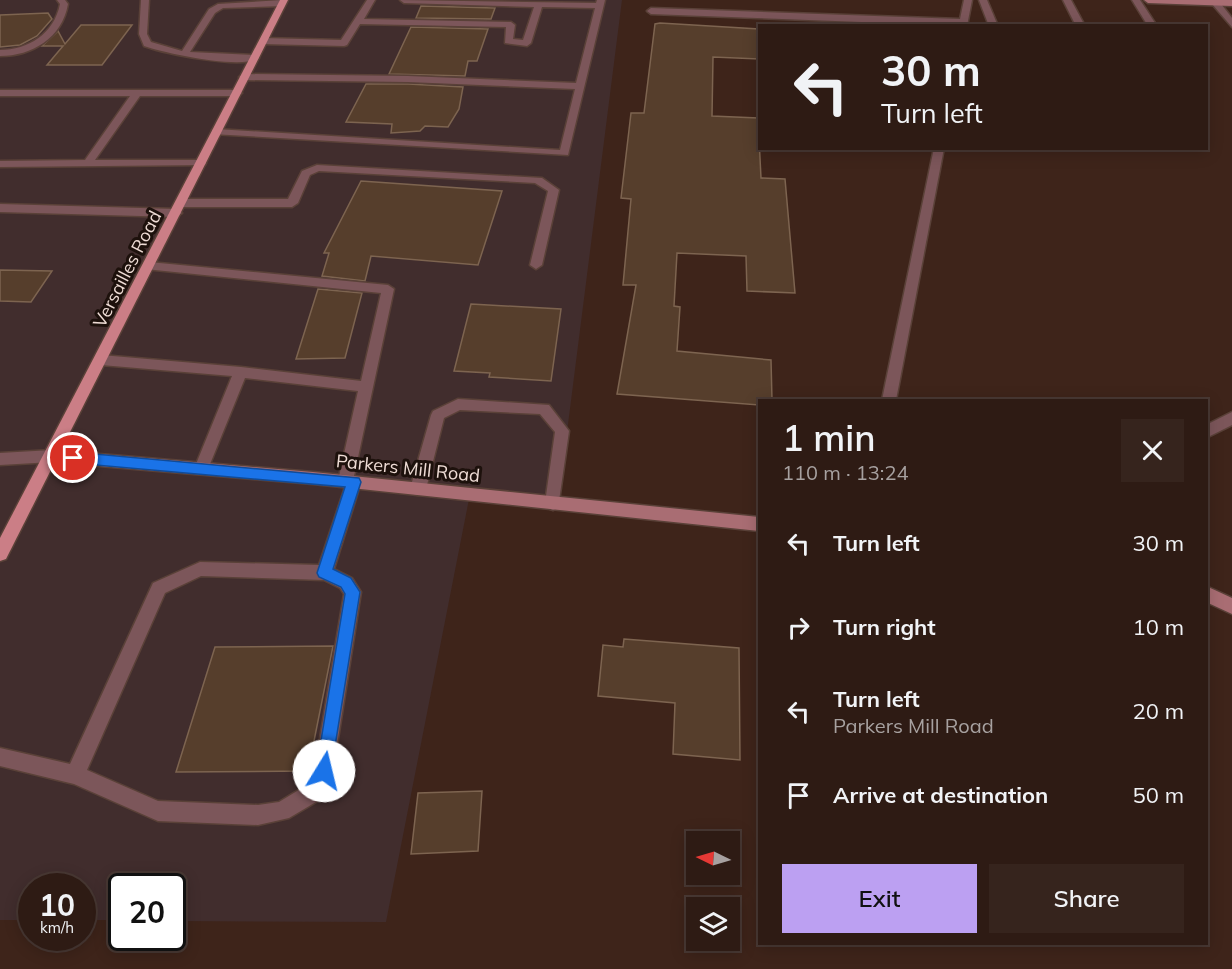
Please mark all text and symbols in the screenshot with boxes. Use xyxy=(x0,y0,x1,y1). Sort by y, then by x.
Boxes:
text: 30 m xyxy=(881,44,981,97)
icon: left xyxy=(782,48,860,126)
text: Turn left xyxy=(881,96,983,130)
street label: Versailles Road xyxy=(88,207,166,331)
text: 1 min xyxy=(782,415,876,460)
button: close xyxy=(1121,419,1184,482)
pin xyxy=(47,432,98,483)
icon: arrive xyxy=(56,441,89,474)
street label: Parkers Mill Road xyxy=(335,449,481,487)
text: 110 m · 13:24 xyxy=(782,460,908,485)
icon: left xyxy=(782,527,815,560)
text: Turn left xyxy=(833,529,920,557)
text: 30 m xyxy=(1133,529,1184,557)
icon: right xyxy=(782,611,815,644)
text: Turn right xyxy=(833,613,936,641)
text: 10 m xyxy=(1133,613,1184,641)
text: Turn left xyxy=(833,685,920,713)
icon: left xyxy=(782,695,815,728)
text: 20 m xyxy=(1133,697,1184,725)
text: Parkers Mill Road xyxy=(833,713,994,738)
position arrow xyxy=(292,739,356,803)
icon: arrive xyxy=(782,779,815,812)
text: Arrive at destination xyxy=(833,781,1048,809)
text: 50 m xyxy=(1133,781,1184,809)
north arrow xyxy=(686,831,740,885)
map controls xyxy=(686,831,740,951)
button: Exit xyxy=(782,864,977,933)
button: Share xyxy=(989,864,1184,933)
speed limit sign: 20 xyxy=(108,873,186,951)
text: 10 xyxy=(39,886,75,924)
button: layers xyxy=(686,897,740,951)
text: km/h xyxy=(40,918,74,937)

